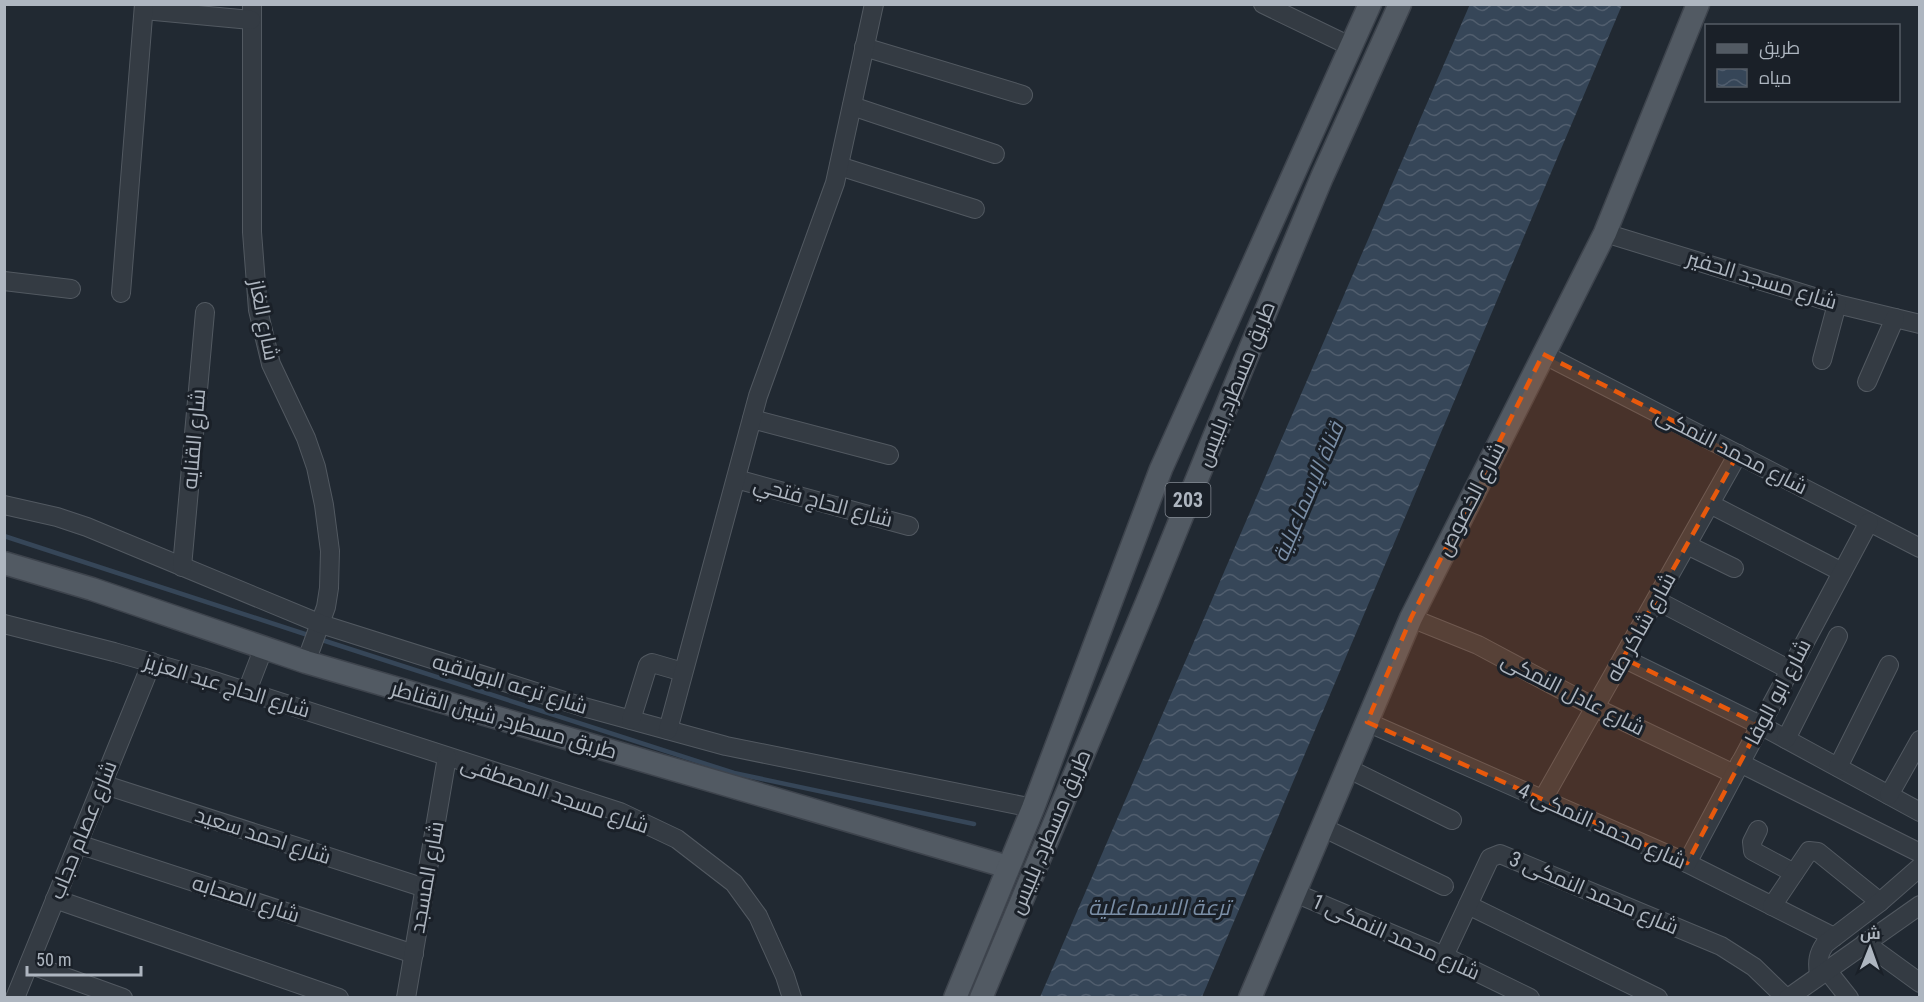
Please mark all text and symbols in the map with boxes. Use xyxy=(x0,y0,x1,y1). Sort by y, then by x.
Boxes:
legend xyxy=(1705,24,1900,102)
text: طريق xyxy=(1759,37,1800,60)
text: مياه xyxy=(1759,67,1792,88)
street label: شارع مسجد الحفير xyxy=(1682,245,1840,316)
street label: شارع الغاز xyxy=(242,276,284,363)
street label: طريق مسطرد, بلبيس xyxy=(1192,298,1281,470)
street label: شارع القنايه xyxy=(178,388,212,490)
street label: شارع محمد النمكى xyxy=(1652,403,1811,501)
water label: قناة الإسماعيلية xyxy=(1267,417,1350,566)
street label: شارع الخصوص xyxy=(1432,438,1512,561)
street label: شارع الحاج فتحي xyxy=(750,472,895,536)
road number: 203 xyxy=(1166,483,1210,517)
street label: شارع شاكر طه xyxy=(1601,568,1683,687)
street label: شارع ابو الوفا xyxy=(1740,635,1818,750)
street label: شارع عادل النمكى xyxy=(1497,648,1648,742)
street label: شارع الحاج عبد العزيز xyxy=(140,649,313,725)
street label: شارع ترعه البولاقيه xyxy=(429,649,591,721)
street label: طريق مسطرد, شبين القناطر xyxy=(387,676,620,765)
street label: طريق مسطرد, بلبيس xyxy=(1005,746,1096,918)
street label: شارع مسجد المصطفى xyxy=(457,752,652,840)
street label: شارع عصام حجاب xyxy=(44,757,124,903)
street label: شارع محمد النمكى 4 xyxy=(1514,778,1690,876)
street label: شارع احمد سعيد xyxy=(192,803,334,871)
street label: شارع المسجد xyxy=(405,819,451,935)
street label: شارع محمد النمكى 3 xyxy=(1505,847,1682,941)
street label: شارع الصحابه xyxy=(189,870,303,930)
street label: شارع محمد النمكى 1 xyxy=(1308,889,1484,987)
water label: ترعة الاسماعلية xyxy=(1088,895,1234,920)
north arrow xyxy=(1840,918,1900,978)
text: ش xyxy=(1860,924,1881,943)
scale bar xyxy=(27,939,141,977)
text: 50 m xyxy=(36,949,71,970)

